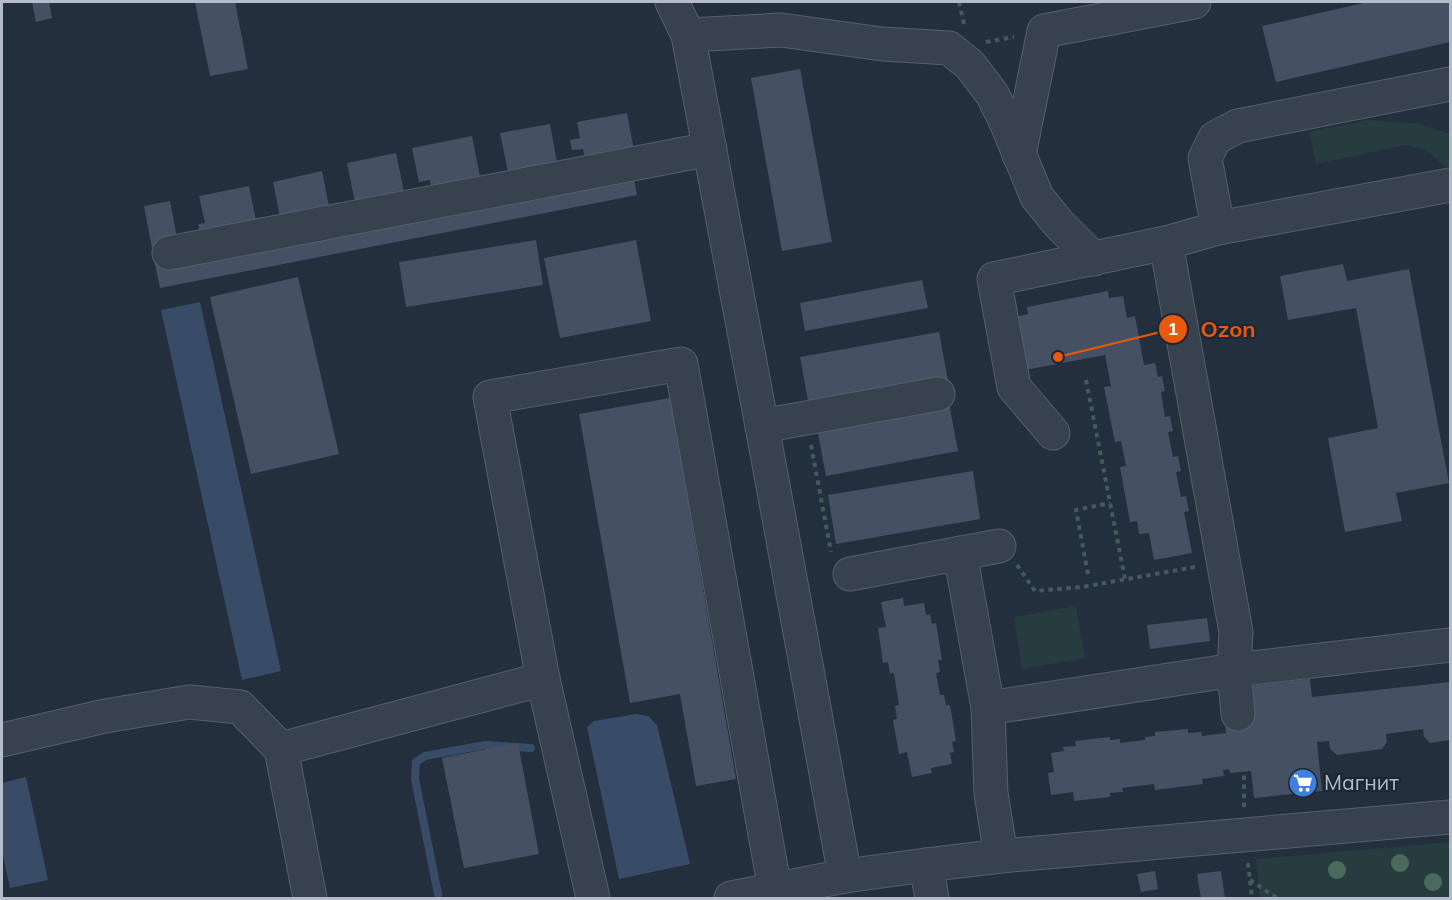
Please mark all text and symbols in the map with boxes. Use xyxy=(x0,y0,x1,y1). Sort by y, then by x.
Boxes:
callout: Ozon xyxy=(1158,309,1267,349)
text: Ozon xyxy=(1201,315,1255,343)
text: 1 xyxy=(1168,317,1178,340)
supermarket icon: Магнит xyxy=(1287,767,1319,799)
place label: Магнит xyxy=(1324,769,1399,795)

